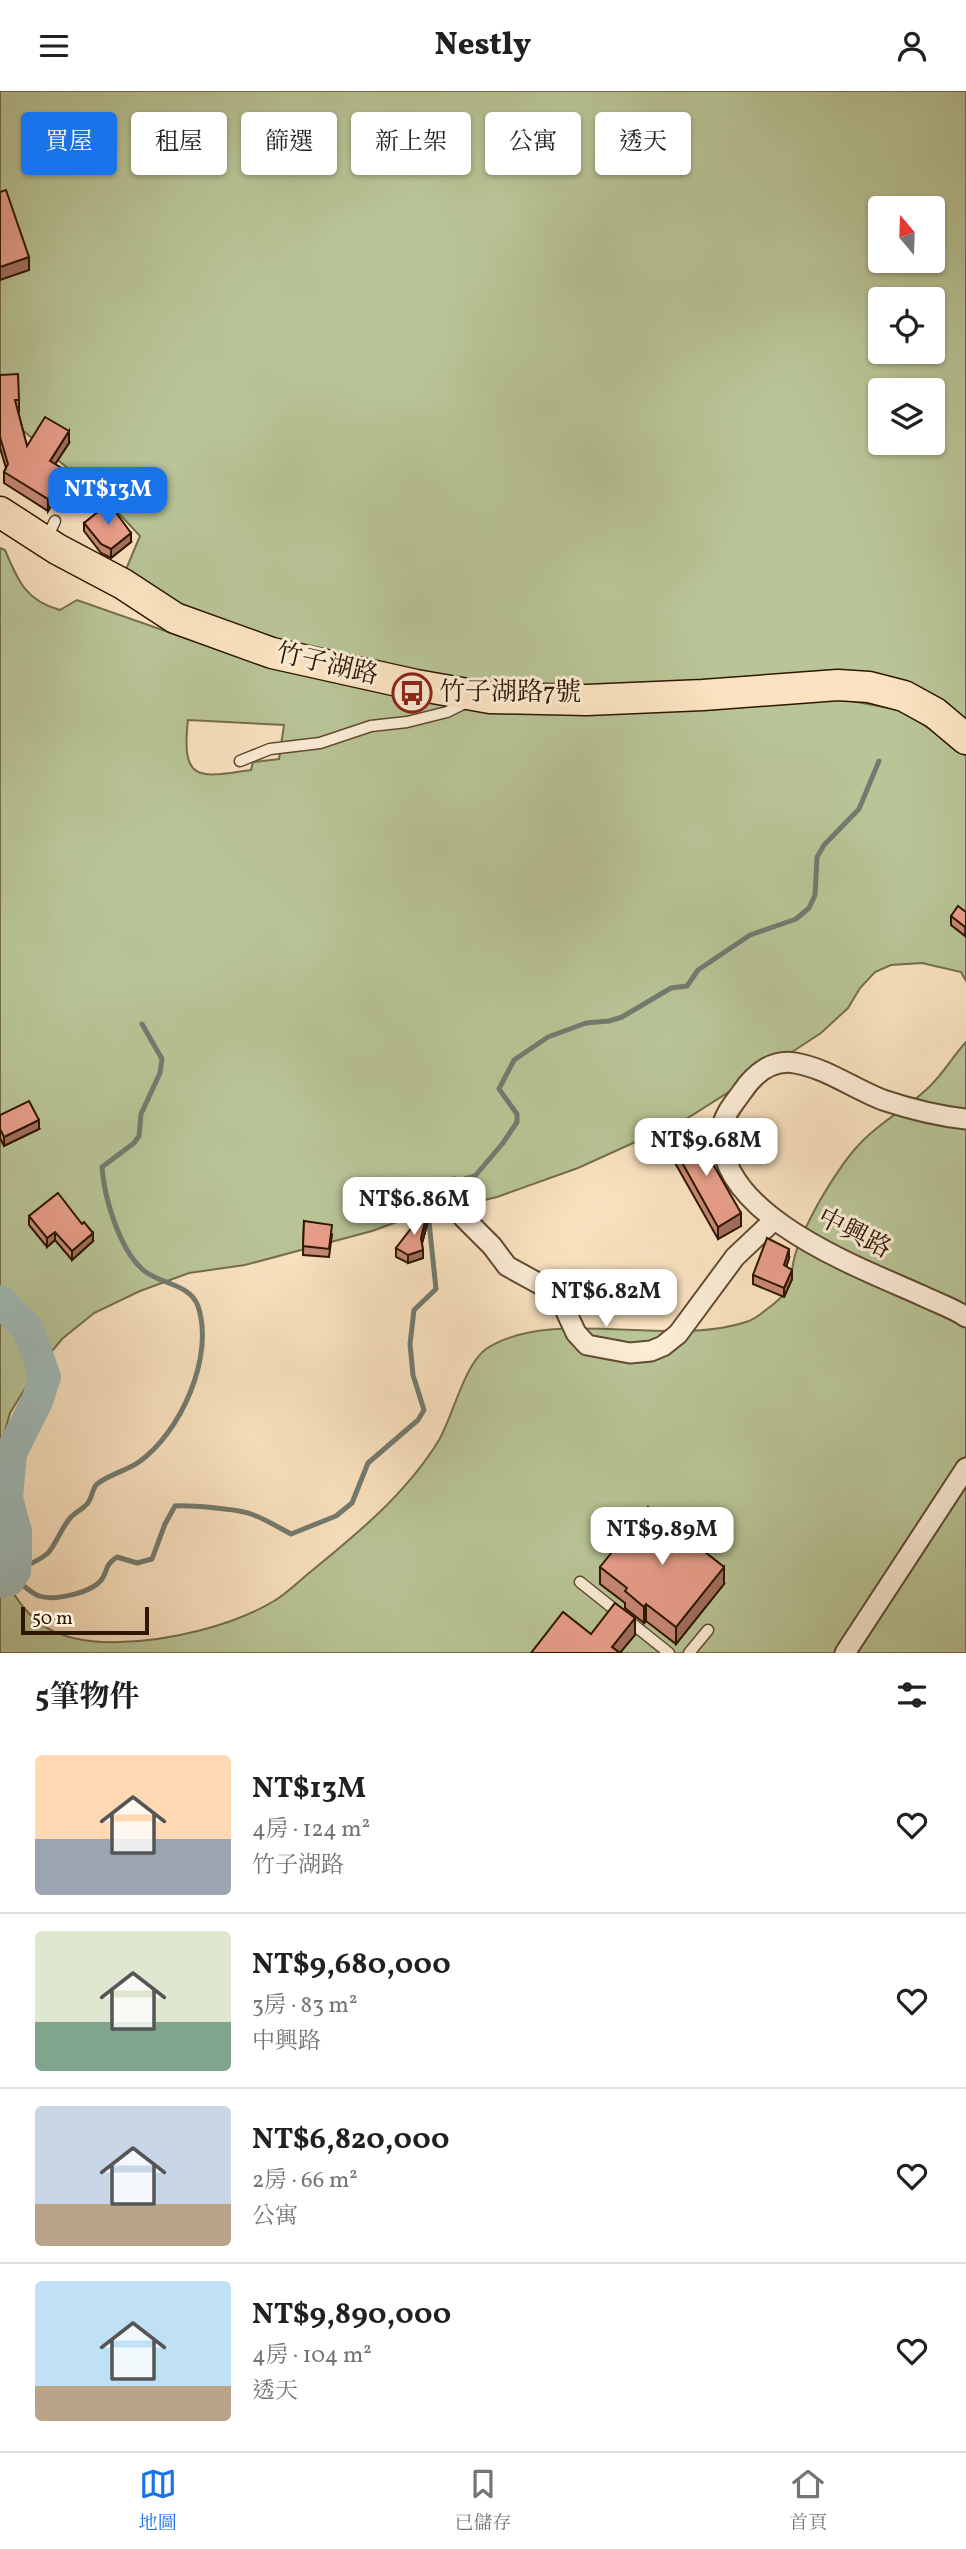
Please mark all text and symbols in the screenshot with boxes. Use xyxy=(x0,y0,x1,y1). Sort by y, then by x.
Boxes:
text: Nestly xyxy=(435,24,531,68)
icon: menu xyxy=(35,27,73,65)
icon: person xyxy=(893,27,931,65)
chip: 買屋 xyxy=(21,112,117,175)
chip: 租屋 xyxy=(131,112,227,175)
chip: 篩選 xyxy=(241,112,337,175)
chip: 新上架 xyxy=(351,112,471,175)
chip: 公寓 xyxy=(485,112,581,175)
chip: 透天 xyxy=(595,112,691,175)
north arrow xyxy=(868,196,945,273)
map controls xyxy=(868,196,945,455)
button: locate xyxy=(868,287,945,364)
button: layers xyxy=(868,378,945,455)
pin: NT$13M xyxy=(51,467,165,527)
text: NT$13M xyxy=(64,474,152,506)
street label: 竹子湖路 xyxy=(272,636,382,694)
bus stop icon: 竹子湖路7號 xyxy=(391,672,433,714)
place label: 竹子湖路7號 xyxy=(439,675,582,711)
pin: NT$9.68M xyxy=(634,1119,778,1178)
text: NT$9.68M xyxy=(651,1125,761,1157)
pin: NT$6.86M xyxy=(342,1177,486,1237)
text: NT$6.86M xyxy=(359,1184,469,1216)
street label: 中興路 xyxy=(811,1200,897,1268)
pin: NT$6.82M xyxy=(534,1269,678,1329)
text: NT$6.82M xyxy=(551,1276,661,1308)
pin: NT$9.89M xyxy=(590,1507,734,1567)
text: NT$9.89M xyxy=(607,1514,717,1546)
scale bar xyxy=(21,1604,149,1636)
text: 50 m xyxy=(32,1606,73,1632)
icon: filters xyxy=(893,1676,931,1714)
text: 5筆物件 xyxy=(35,1677,139,1719)
text: NT$13M xyxy=(252,1768,366,1810)
icon: home xyxy=(91,1783,175,1867)
icon: heart xyxy=(893,1806,931,1844)
text: 4房 · 124 m² xyxy=(252,1814,370,1846)
text: 竹子湖路 xyxy=(252,1850,344,1882)
text: NT$9,680,000 xyxy=(252,1944,451,1986)
icon: home xyxy=(91,1959,175,2043)
icon: heart xyxy=(893,1982,931,2020)
text: 3房 · 83 m² xyxy=(252,1990,357,2022)
text: 中興路 xyxy=(252,2026,321,2058)
text: NT$6,820,000 xyxy=(252,2119,449,2161)
icon: home xyxy=(91,2134,175,2218)
icon: heart xyxy=(893,2157,931,2195)
text: 2房 · 66 m² xyxy=(252,2165,358,2197)
text: 公寓 xyxy=(252,2201,298,2233)
text: NT$9,890,000 xyxy=(252,2294,451,2336)
icon: home xyxy=(91,2309,175,2393)
icon: heart xyxy=(893,2332,931,2370)
text: 4房 · 104 m² xyxy=(252,2340,372,2372)
text: 透天 xyxy=(252,2376,298,2408)
tab: 地圖 xyxy=(139,2465,177,2537)
tab: 已儲存 xyxy=(454,2465,511,2537)
tab: 首頁 xyxy=(789,2465,827,2537)

